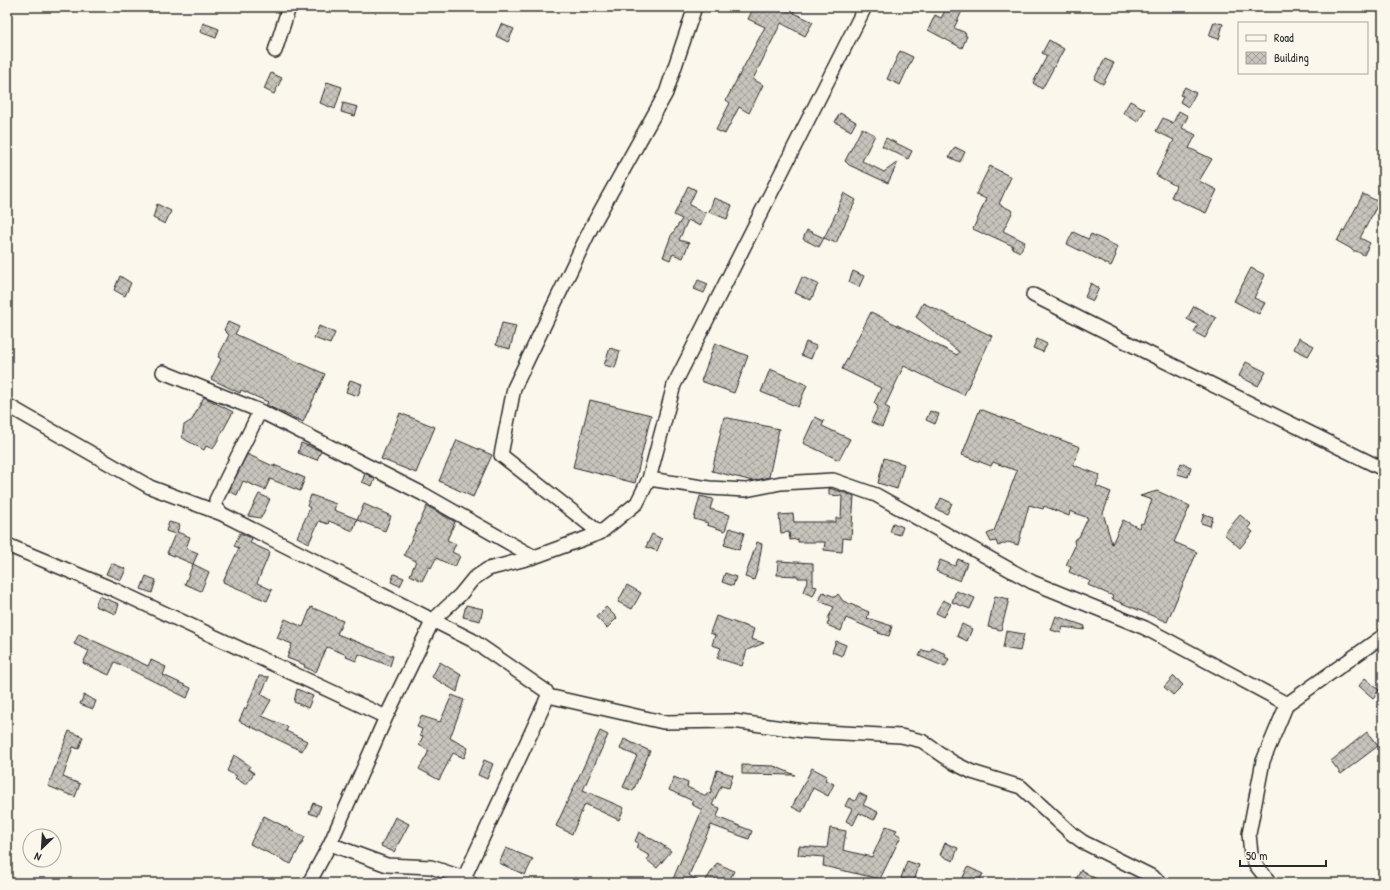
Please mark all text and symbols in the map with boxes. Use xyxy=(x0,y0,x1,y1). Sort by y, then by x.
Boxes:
legend xyxy=(1238,22,1368,74)
text: Road xyxy=(1274,29,1294,46)
text: Building xyxy=(1274,49,1309,66)
north arrow xyxy=(22,828,62,868)
scale bar xyxy=(1240,842,1326,868)
text: 50 m xyxy=(1246,847,1267,864)
text: N xyxy=(32,849,43,865)

